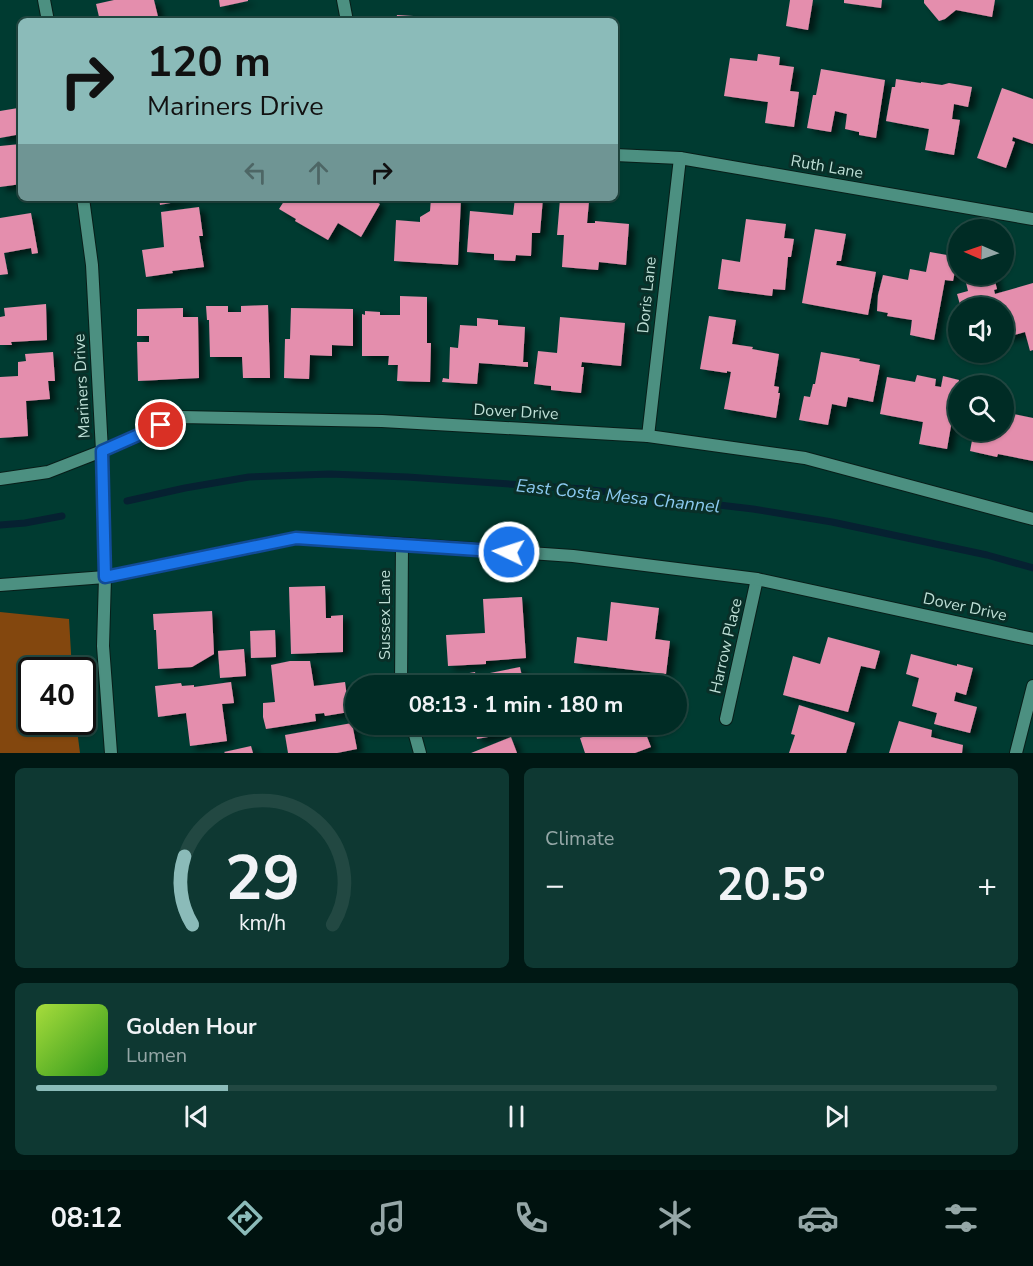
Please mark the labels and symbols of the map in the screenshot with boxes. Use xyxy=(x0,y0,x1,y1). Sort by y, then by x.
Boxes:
street label: Ruth Lane xyxy=(789,150,865,184)
north arrow xyxy=(948,219,1014,285)
street label: Doris Lane xyxy=(632,256,662,334)
street label: Mariners Drive xyxy=(68,333,96,439)
pin xyxy=(135,399,186,450)
street label: Dover Drive xyxy=(473,399,559,425)
water label: East Costa Mesa Channel xyxy=(515,473,721,519)
position arrow xyxy=(477,520,541,584)
street label: Sussex Lane xyxy=(374,570,396,660)
street label: Dover Drive xyxy=(921,587,1009,627)
street label: Harrow Place xyxy=(704,596,748,696)
speed limit sign: 40 xyxy=(18,657,96,735)

